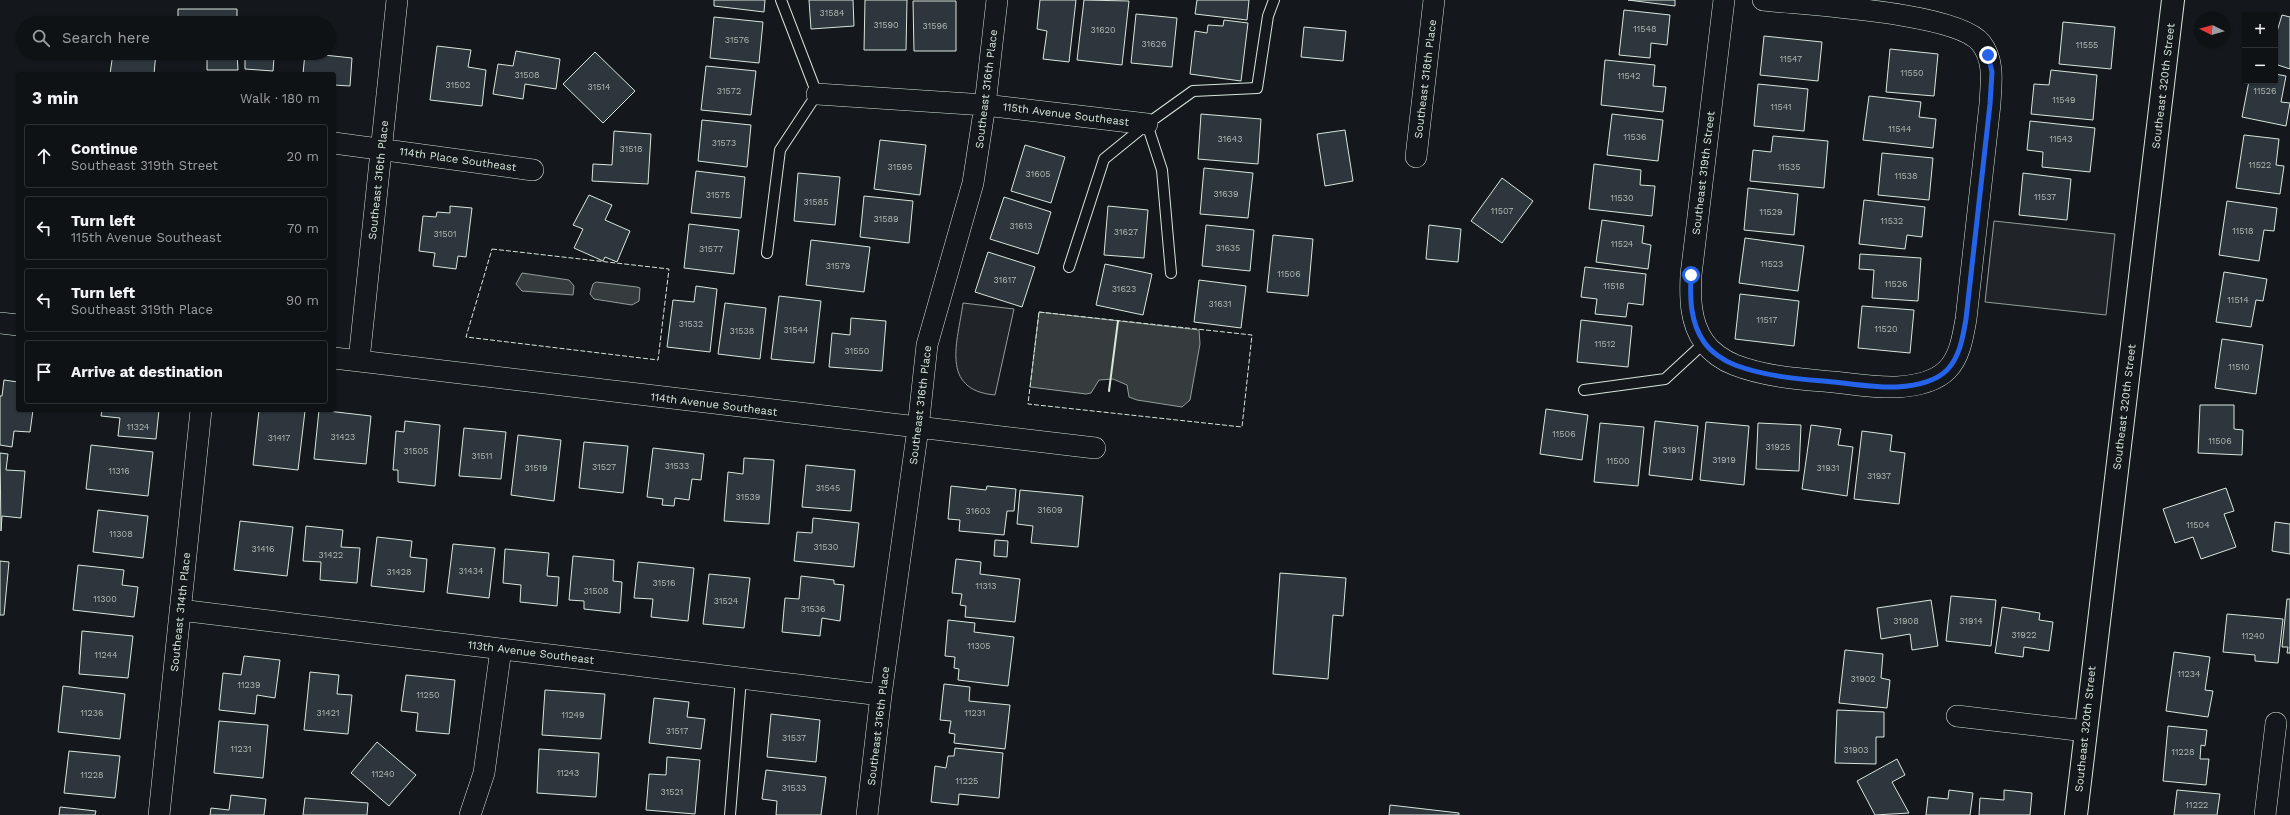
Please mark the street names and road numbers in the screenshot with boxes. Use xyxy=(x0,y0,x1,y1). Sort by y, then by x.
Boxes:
street label: Southeast 318th Place xyxy=(1412,19,1439,139)
street label: Southeast 320th Street xyxy=(2149,22,2178,150)
street label: Southeast 316th Place xyxy=(973,29,1000,149)
street label: 115th Avenue Southeast xyxy=(1002,100,1130,129)
street label: Southeast 319th Street xyxy=(1689,110,1718,236)
street label: Southeast 316th Place xyxy=(366,120,391,240)
street label: 114th Place Southeast xyxy=(399,145,518,174)
street label: Southeast 320th Street xyxy=(2110,343,2139,471)
street label: Southeast 316th Place xyxy=(907,345,934,465)
street label: 114th Avenue Southeast xyxy=(650,390,778,419)
street label: Southeast 314th Place xyxy=(168,552,193,672)
street label: 113th Avenue Southeast xyxy=(467,638,595,667)
street label: Southeast 320th Street xyxy=(2072,665,2099,793)
street label: Southeast 316th Place xyxy=(865,666,892,786)

